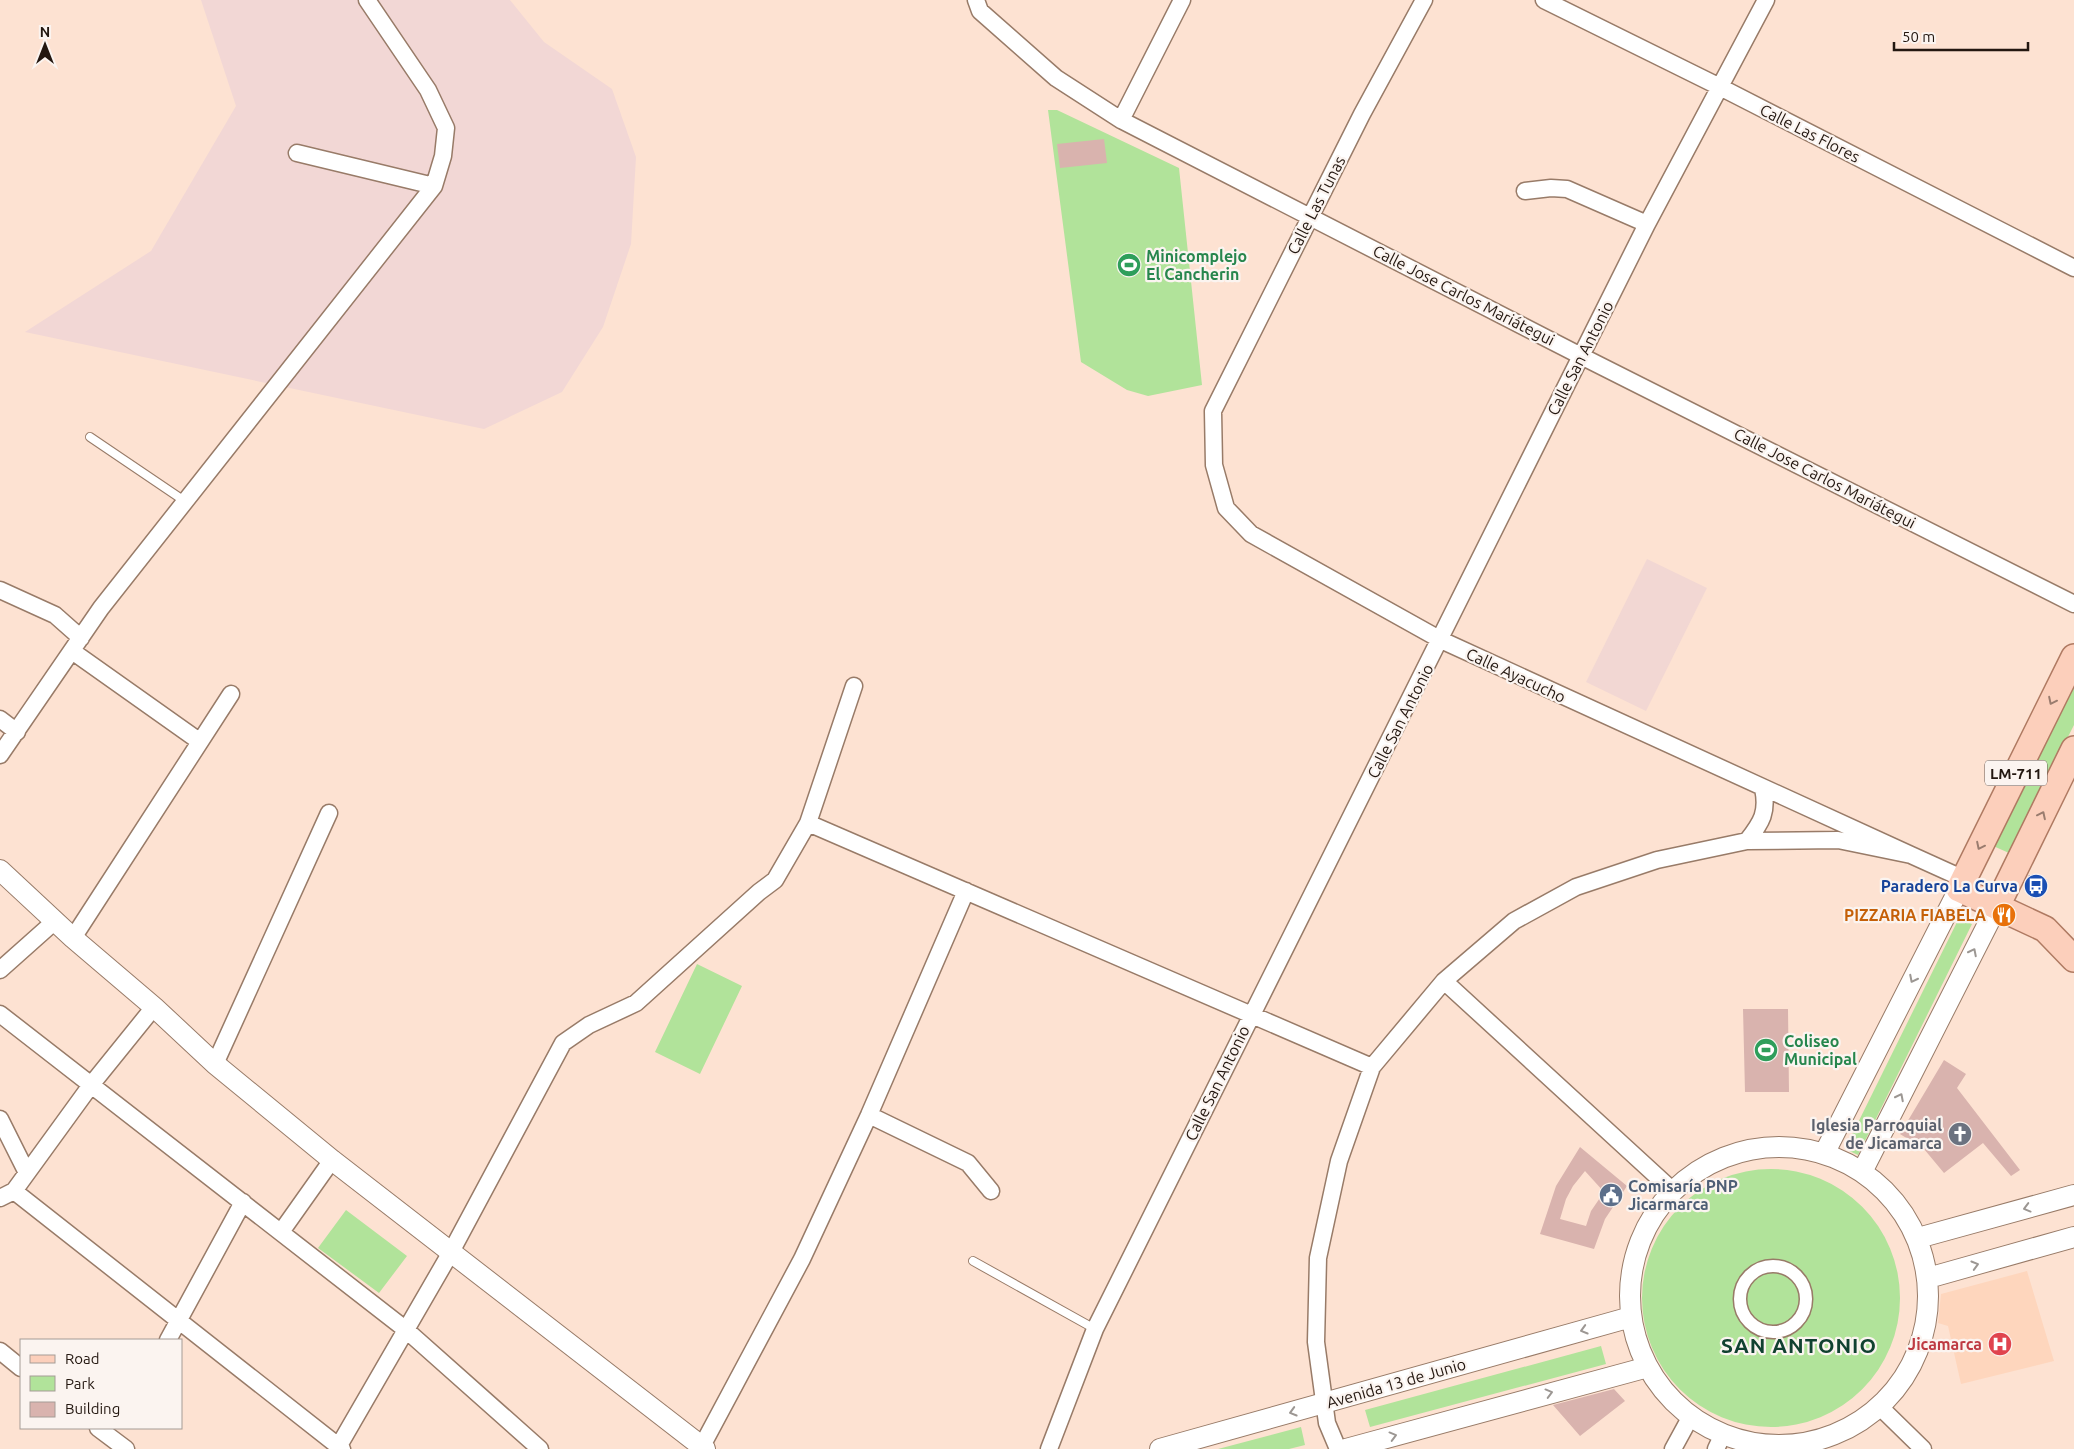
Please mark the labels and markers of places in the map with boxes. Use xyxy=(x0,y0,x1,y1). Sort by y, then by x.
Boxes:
place label: Minicomplejo El Cancherin xyxy=(1146,247,1247,283)
sports icon: Minicomplejo El Cancherin xyxy=(1116,252,1142,278)
bus stop icon: Paradero La Curva xyxy=(2023,873,2049,899)
place label: Paradero La Curva xyxy=(1881,877,2018,895)
restaurant icon: PIZZARIA FIABELA xyxy=(1991,902,2017,928)
place label: PIZZARIA FIABELA xyxy=(1844,906,1987,924)
place label: Coliseo Municipal xyxy=(1784,1032,1857,1068)
sports icon: Coliseo Municipal xyxy=(1753,1037,1779,1063)
place label: Iglesia Parroquial de Jicamarca xyxy=(1811,1116,1942,1152)
church icon: Iglesia Parroquial de Jicamarca xyxy=(1947,1121,1973,1147)
place label: Comisaría PNP Jicarmarca xyxy=(1628,1177,1738,1213)
public building icon: Comisaría PNP Jicarmarca xyxy=(1598,1182,1624,1208)
hospital icon: Jicamarca xyxy=(1987,1331,2013,1357)
place label: Jicamarca xyxy=(1908,1335,1982,1353)

